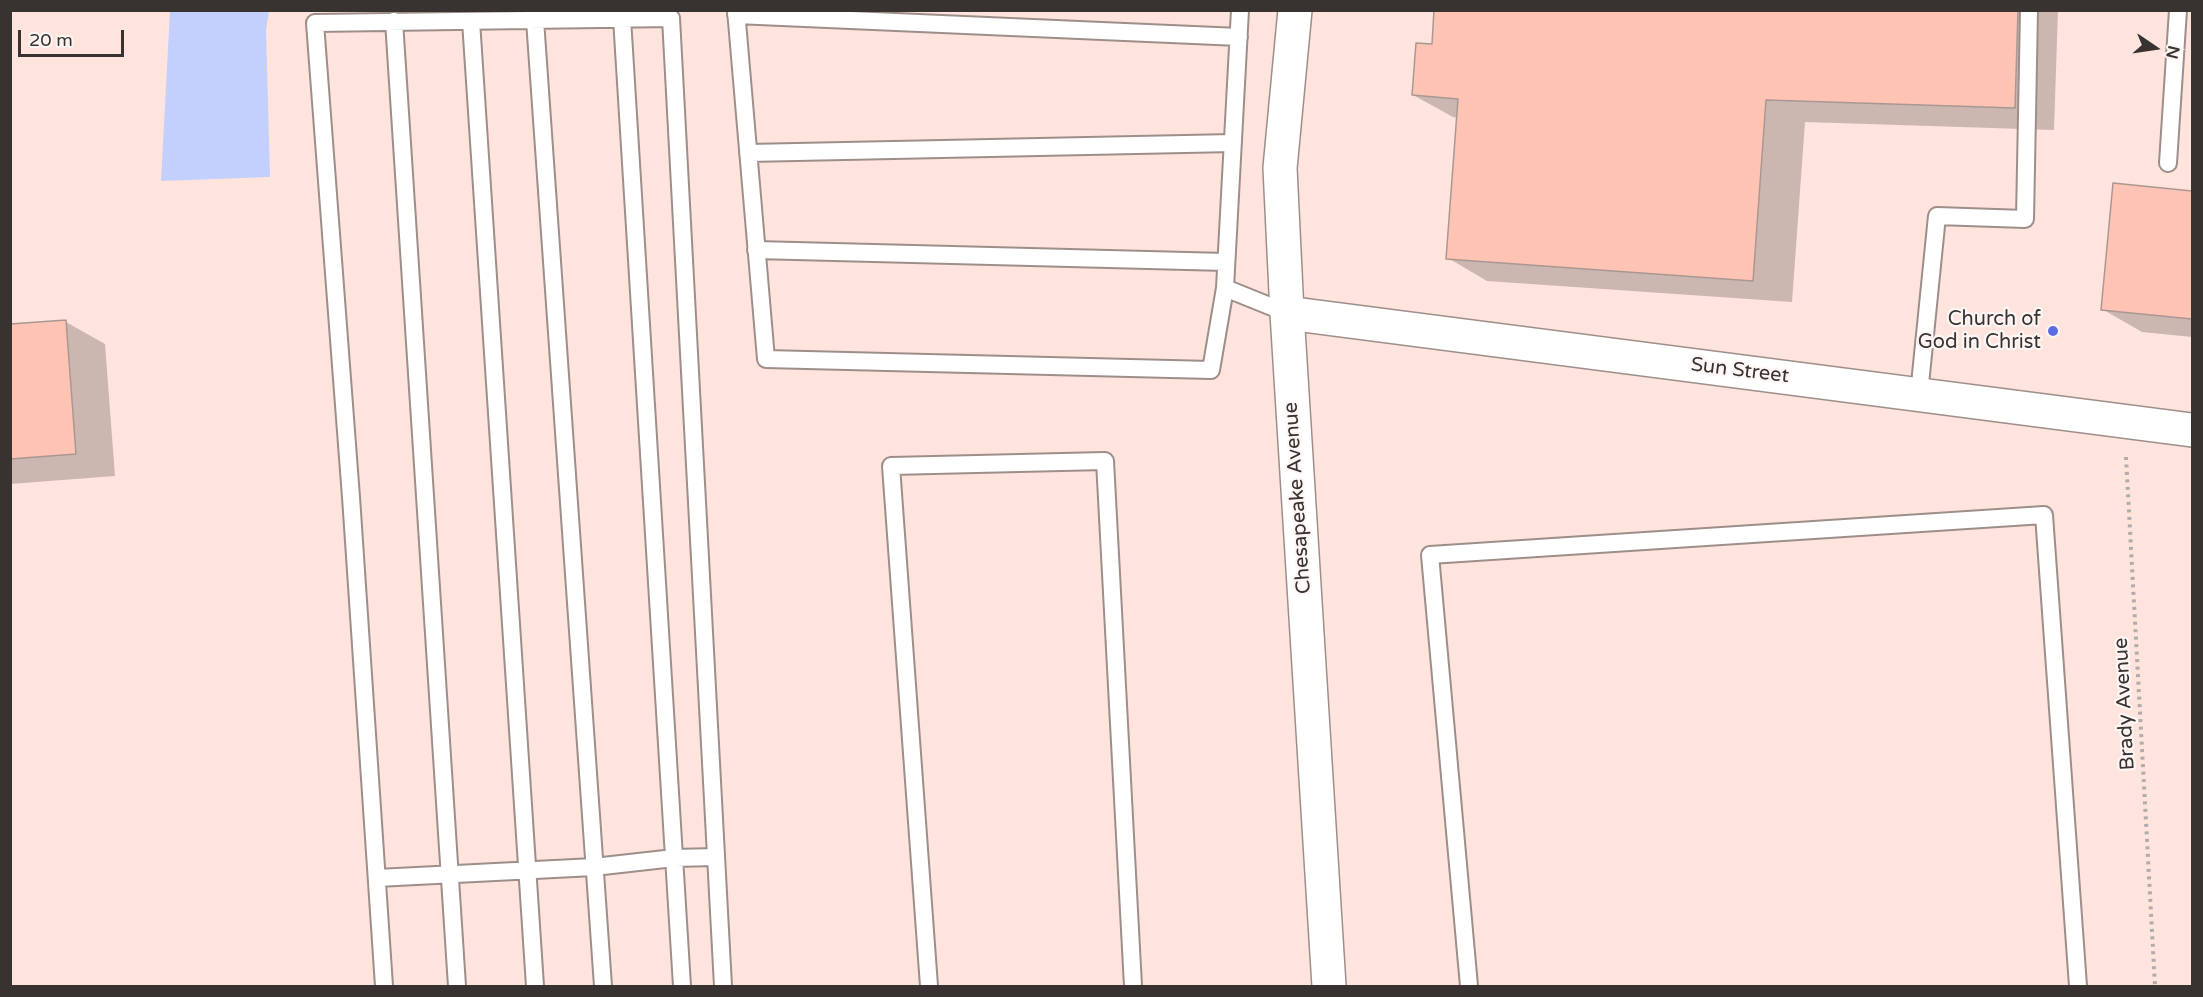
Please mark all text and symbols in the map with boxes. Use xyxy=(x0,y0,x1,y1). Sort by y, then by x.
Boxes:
scale bar xyxy=(21,18,128,56)
north arrow xyxy=(2125,18,2185,78)
text: 20 m xyxy=(29,29,73,51)
text: N xyxy=(2161,44,2184,61)
place label: Church of God in Christ xyxy=(1918,308,2041,355)
marker: Church of God in Christ xyxy=(2046,324,2060,338)
street label: Sun Street xyxy=(1689,353,1791,389)
street label: Chesapeake Avenue xyxy=(1279,401,1317,595)
street label: Brady Avenue xyxy=(2110,637,2140,771)

